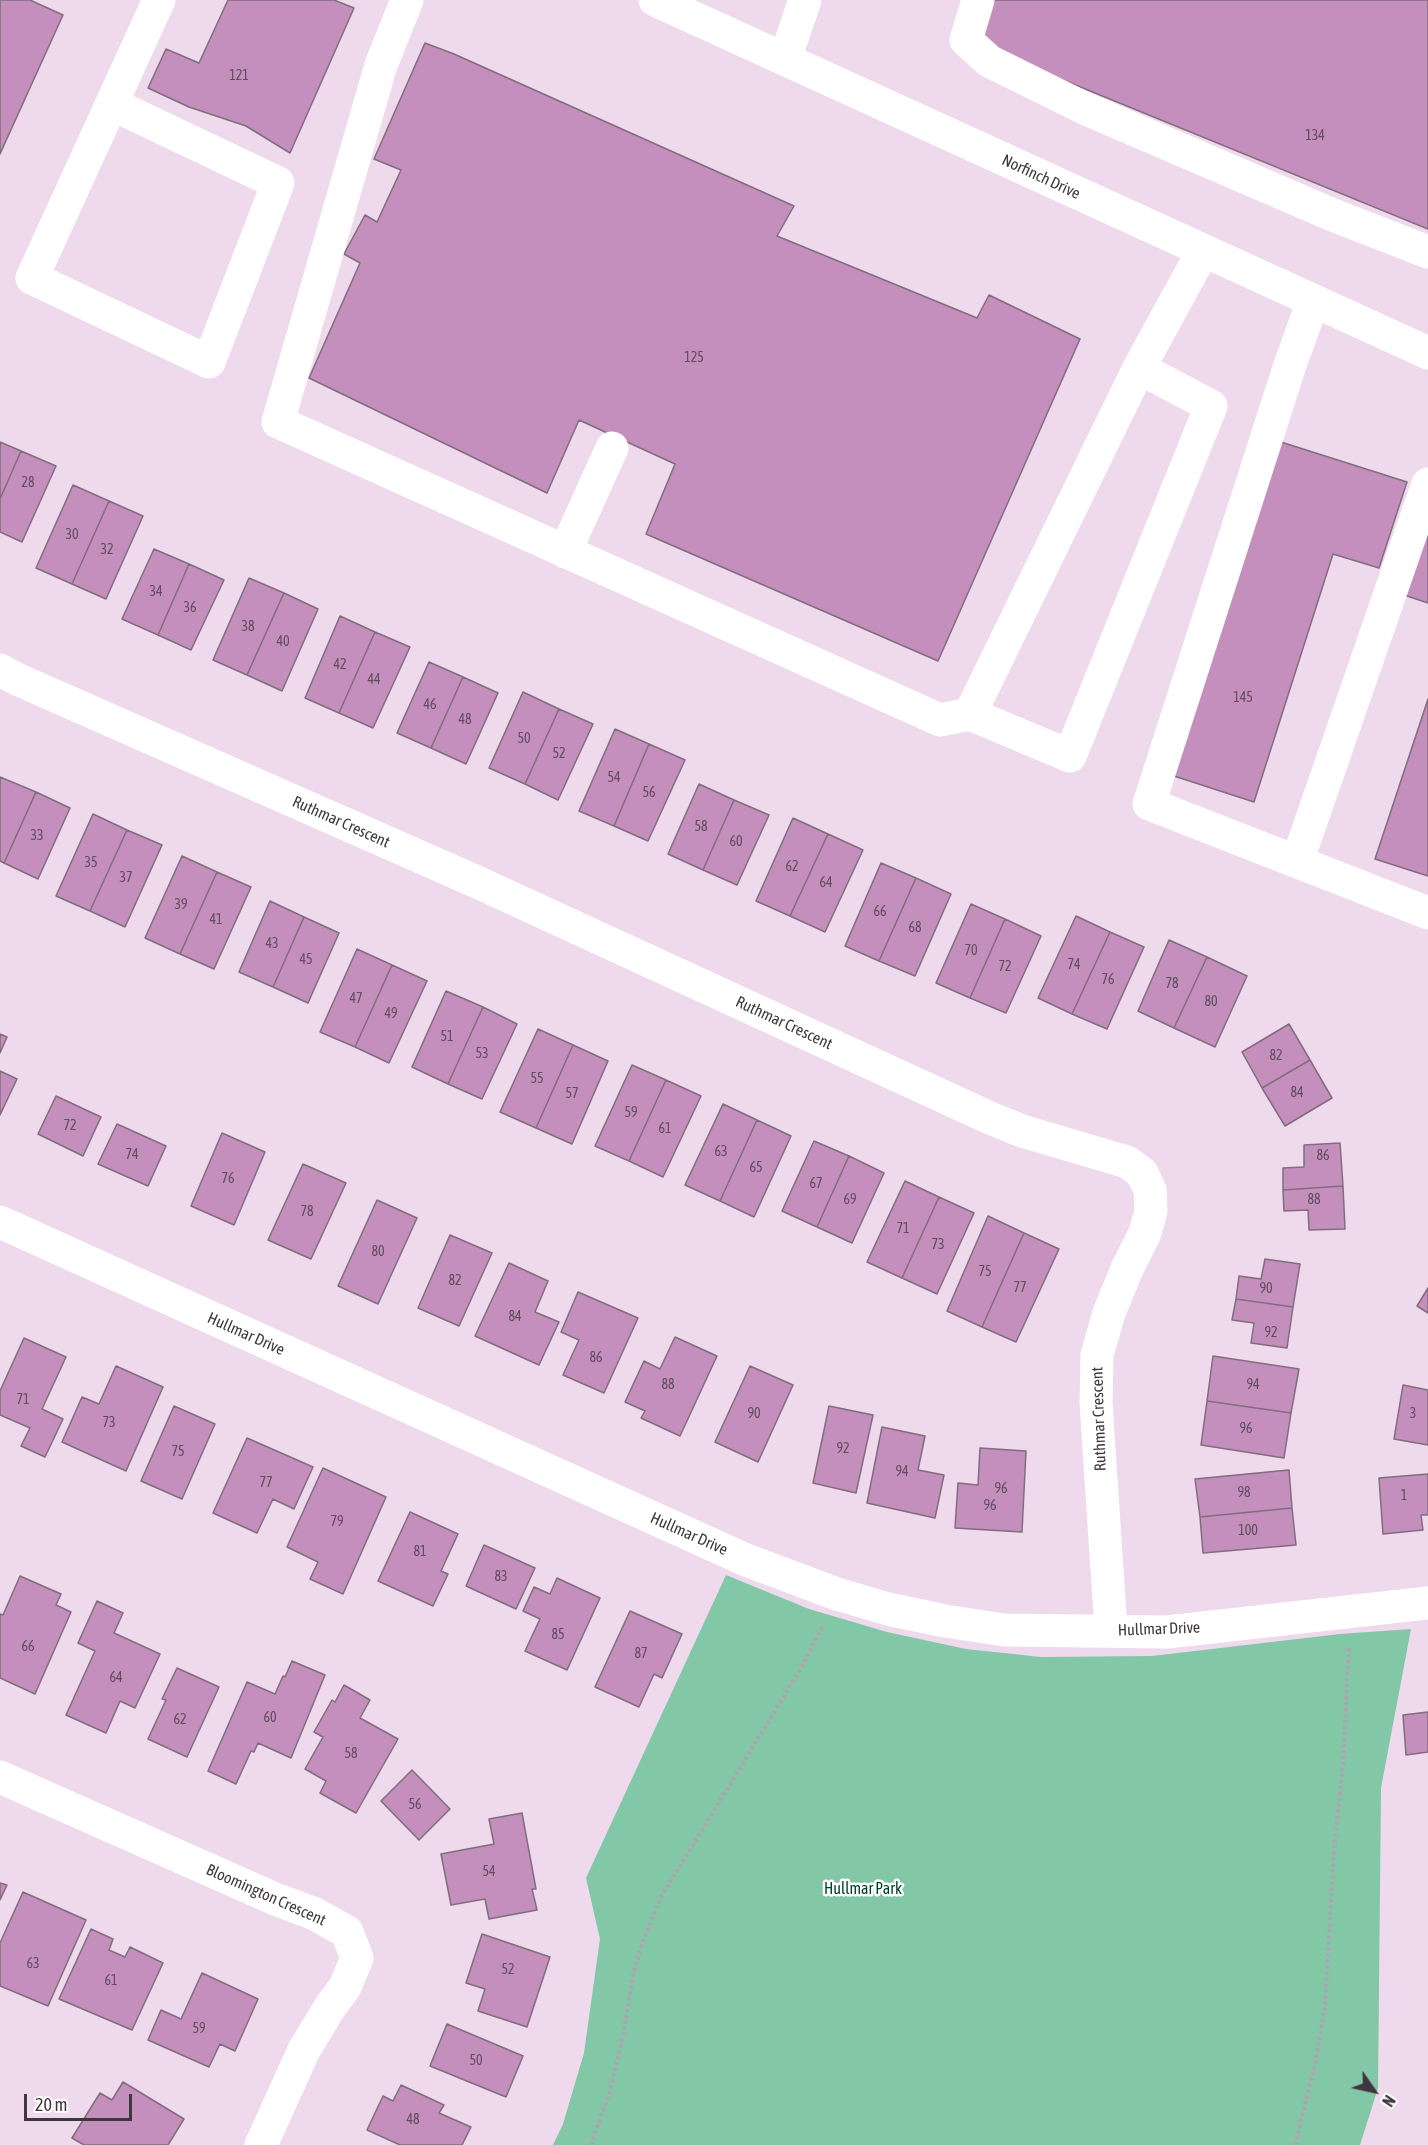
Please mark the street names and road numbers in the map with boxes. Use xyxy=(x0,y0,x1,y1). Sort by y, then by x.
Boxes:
street label: Norfinch Drive xyxy=(999,150,1083,204)
street label: Ruthmar Crescent xyxy=(289,792,393,852)
street label: Ruthmar Crescent xyxy=(733,992,835,1054)
street label: Hullmar Drive xyxy=(204,1308,288,1360)
street label: Ruthmar Crescent xyxy=(1088,1367,1110,1471)
street label: Hullmar Drive xyxy=(647,1508,731,1560)
street label: Hullmar Drive xyxy=(1117,1618,1201,1640)
street label: Bloomington Crescent xyxy=(203,1860,329,1930)

